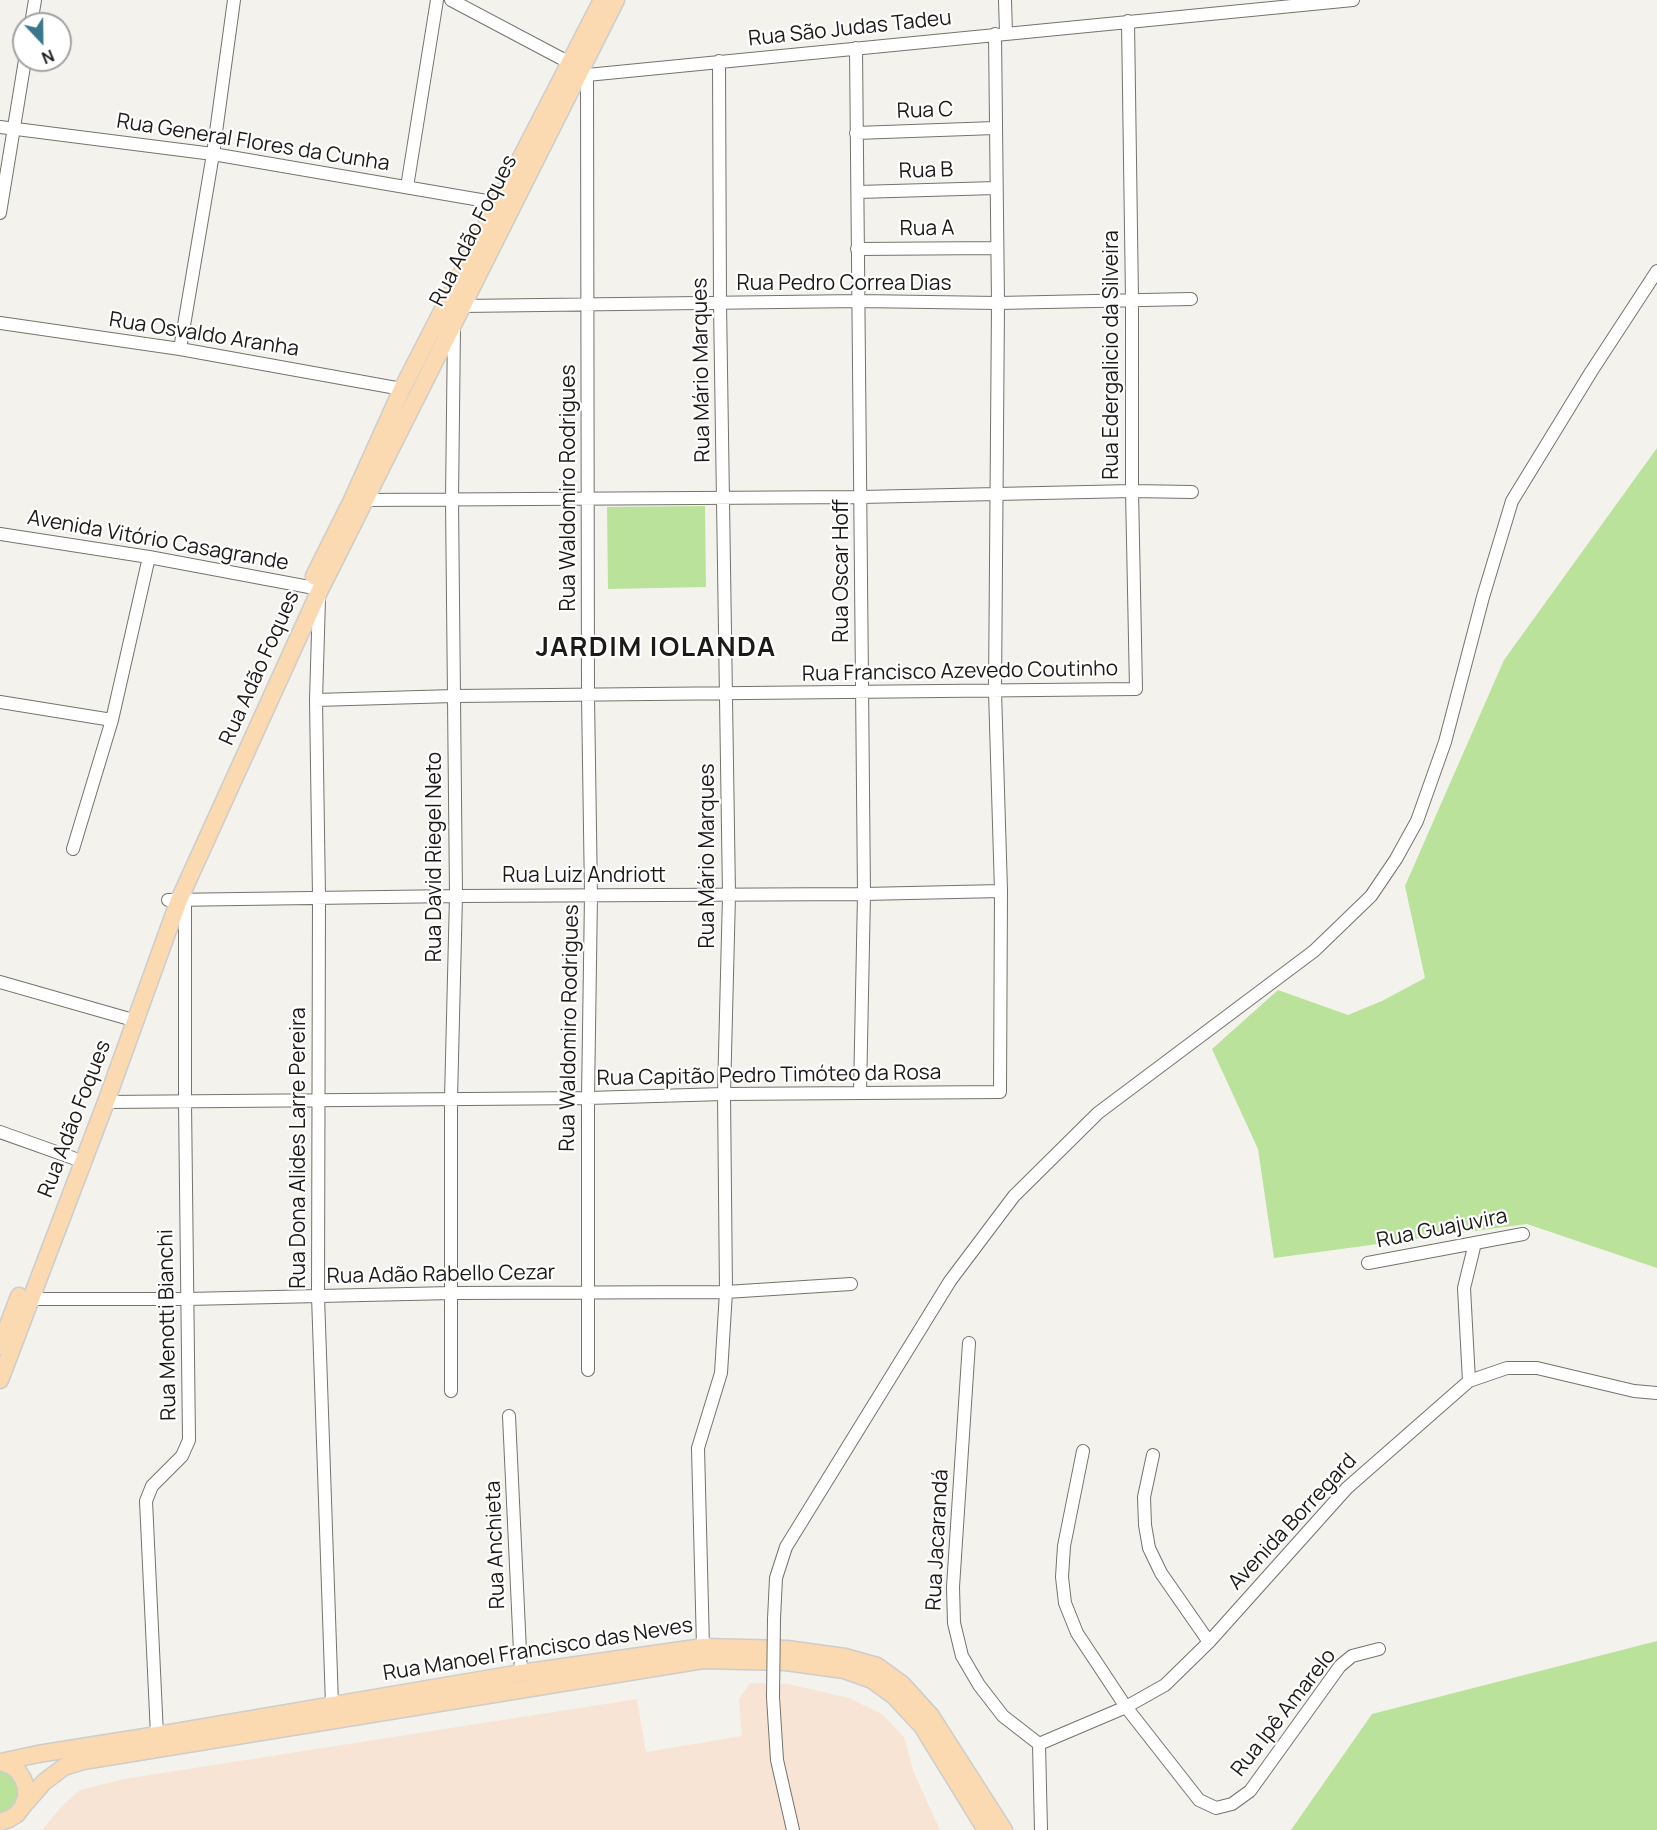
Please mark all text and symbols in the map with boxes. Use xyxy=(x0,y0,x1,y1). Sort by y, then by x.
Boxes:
street label: Rua São Judas Tadeu xyxy=(747,6,953,52)
north arrow xyxy=(12,12,72,72)
text: N xyxy=(39,44,57,69)
street label: Rua C xyxy=(896,97,954,125)
street label: Rua General Flores da Cunha xyxy=(115,109,391,177)
street label: Rua Adão Foques xyxy=(425,151,523,311)
street label: Rua B xyxy=(898,157,954,185)
street label: Rua A xyxy=(899,216,955,242)
street label: Rua Edergalicio da Silveira xyxy=(1099,230,1125,480)
street label: Rua Pedro Correa Dias xyxy=(737,271,951,297)
street label: Rua Mário Marques xyxy=(688,277,716,463)
street label: Rua Osvaldo Aranha xyxy=(107,308,301,362)
street label: Rua Waldomiro Rodrigues xyxy=(556,364,582,612)
street label: Rua Oscar Hoff xyxy=(829,499,855,643)
street label: Avenida Vitório Casagrande xyxy=(25,506,291,576)
street label: Rua Adão Foques xyxy=(215,587,305,749)
district label: JARDIM IOLANDA xyxy=(535,632,777,664)
street label: Rua Francisco Azevedo Coutinho xyxy=(802,657,1118,687)
street label: Rua David Riegel Neto xyxy=(422,752,448,962)
street label: Rua Mário Marques xyxy=(695,763,721,949)
street label: Rua Luiz Andriott xyxy=(502,863,666,889)
street label: Rua Waldomiro Rodrigues xyxy=(555,904,585,1152)
street label: Rua Dona Alides Larre Pereira xyxy=(286,1007,312,1289)
street label: Rua Adão Foques xyxy=(33,1037,117,1201)
street label: Rua Capitão Pedro Timóteo da Rosa xyxy=(596,1060,942,1092)
street label: Rua Guajuvira xyxy=(1374,1204,1510,1254)
street label: Rua Menotti Bianchi xyxy=(154,1229,182,1421)
street label: Rua Adão Rabello Cezar xyxy=(326,1260,556,1290)
street label: Avenida Borregard xyxy=(1224,1449,1362,1595)
street label: Rua Jacarandá xyxy=(922,1469,954,1611)
street label: Rua Anchieta xyxy=(481,1480,511,1610)
street label: Rua Manoel Francisco das Neves xyxy=(381,1613,695,1687)
street label: Rua Ipê Amarelo xyxy=(1226,1644,1342,1782)

